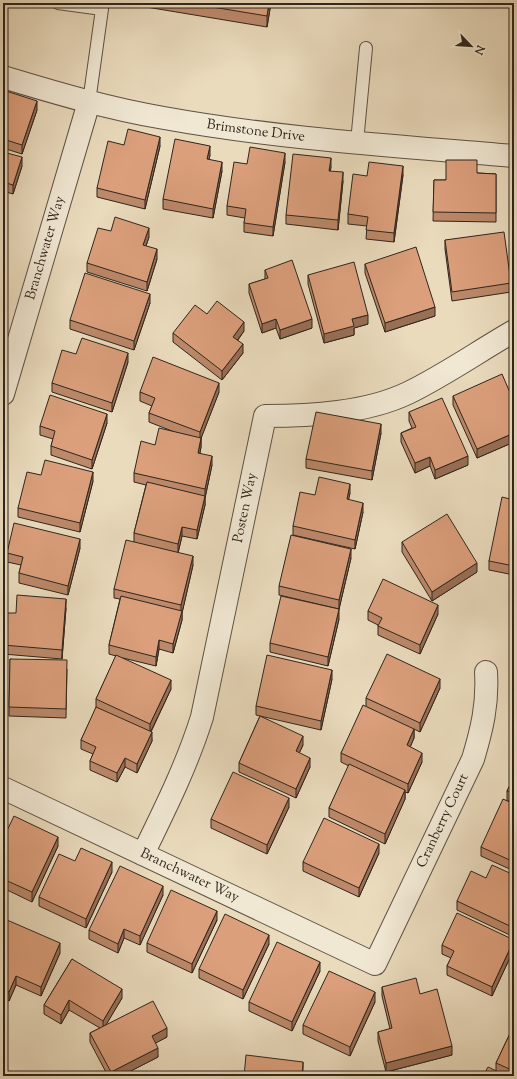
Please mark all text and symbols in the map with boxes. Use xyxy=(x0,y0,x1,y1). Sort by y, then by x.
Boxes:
north arrow xyxy=(451,26,491,66)
text: N xyxy=(470,42,489,57)
street label: Brimstone Drive xyxy=(205,115,306,148)
street label: Branchwater Way xyxy=(21,194,71,303)
street label: Posten Way xyxy=(229,471,263,545)
street label: Cranberry Court xyxy=(412,770,475,872)
street label: Branchwater Way xyxy=(136,844,242,908)

